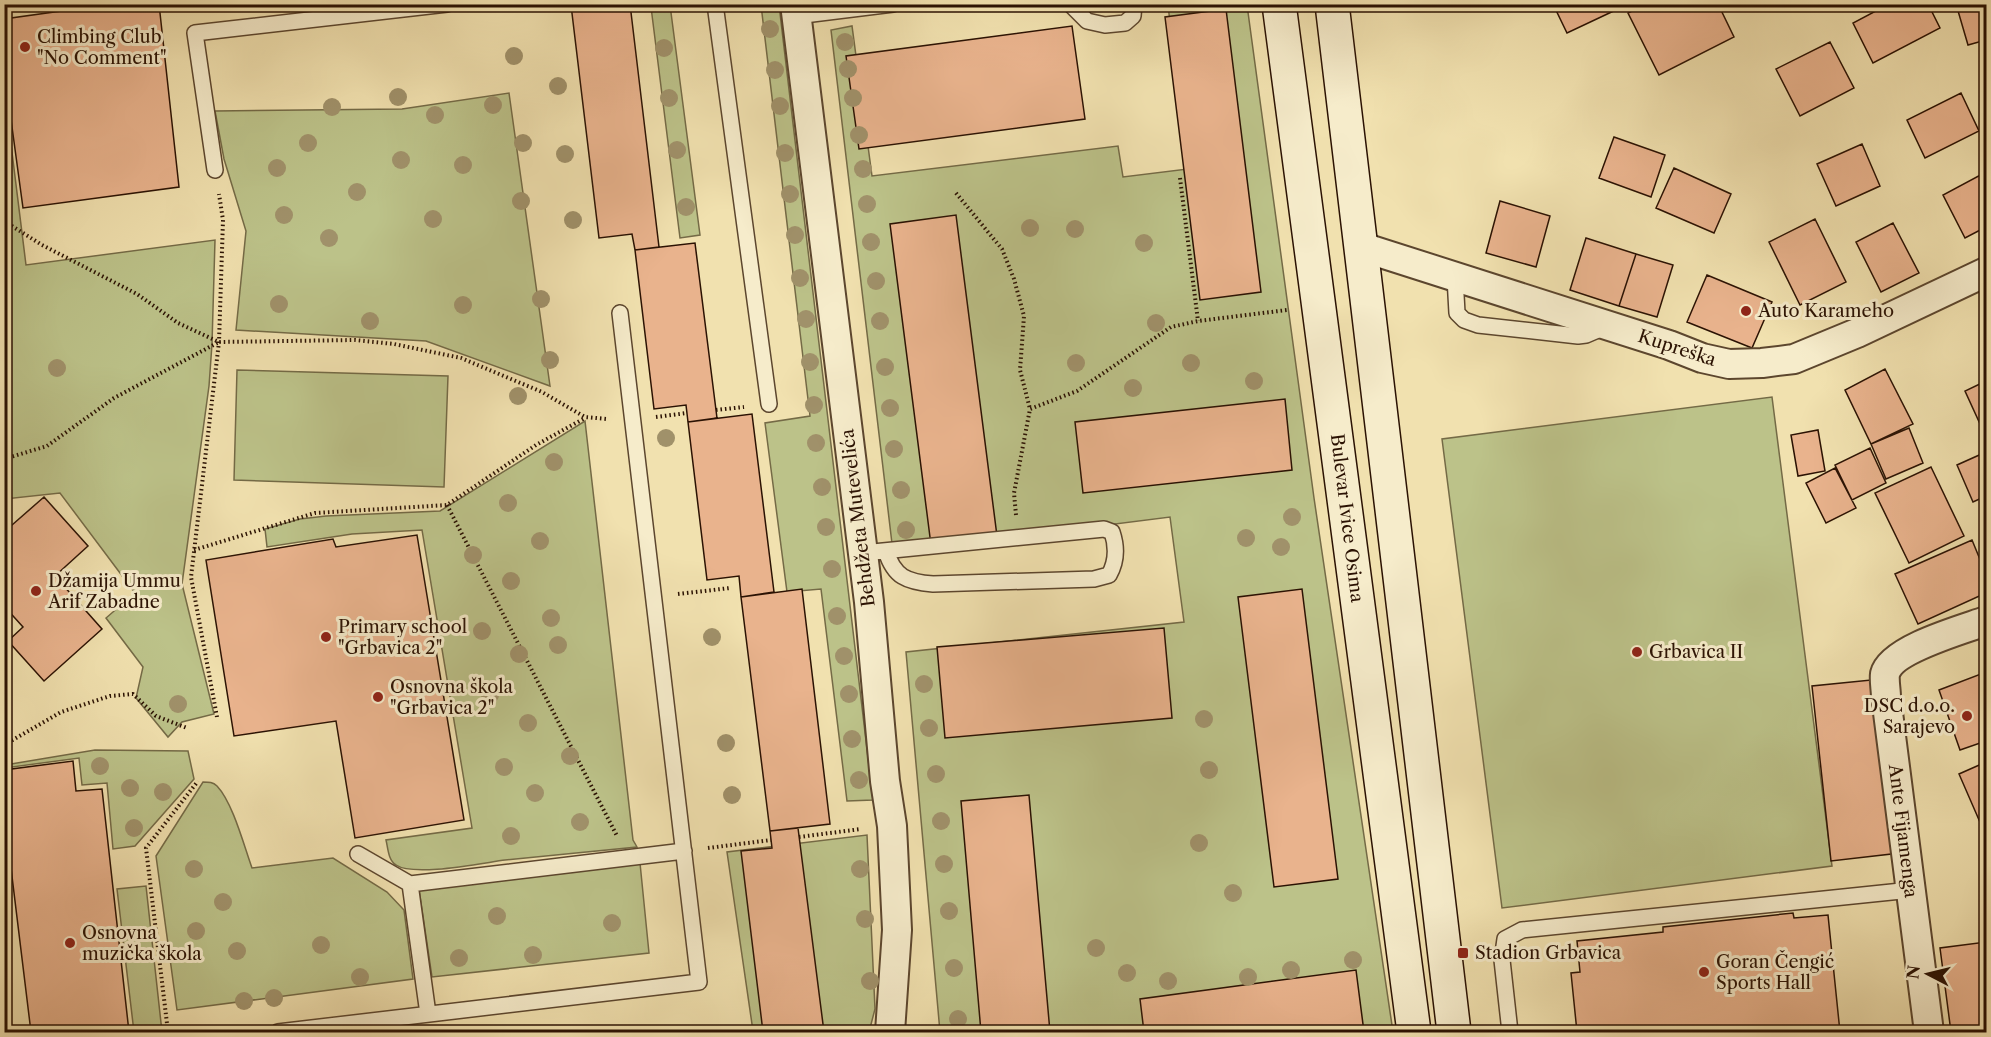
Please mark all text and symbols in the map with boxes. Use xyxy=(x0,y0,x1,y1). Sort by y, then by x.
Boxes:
place label: Climbing Club "No Comment" xyxy=(37,26,167,69)
marker: Climbing Club "No Comment" xyxy=(18,40,32,54)
place label: Auto Karameho xyxy=(1757,300,1894,322)
marker: Auto Karameho xyxy=(1739,304,1753,318)
street label: Kupreška xyxy=(1635,325,1719,371)
street label: Behdžeta Mutevelića xyxy=(836,427,880,608)
street label: Bulevar Ivice Osima xyxy=(1326,432,1368,604)
place label: Džamija Ummu Arif Zabadne xyxy=(47,570,181,613)
marker: Džamija Ummu Arif Zabadne xyxy=(29,584,43,598)
place label: Primary school "Grbavica 2" xyxy=(338,616,467,659)
marker: Primary school "Grbavica 2" xyxy=(319,630,333,644)
place label: Grbavica II xyxy=(1649,641,1743,663)
marker: Grbavica II xyxy=(1630,645,1644,659)
place label: Osnovna škola "Grbavica 2" xyxy=(390,676,514,719)
marker: Osnovna škola "Grbavica 2" xyxy=(371,690,385,704)
place label: DSC d.o.o. Sarajevo xyxy=(1864,695,1955,738)
marker: DSC d.o.o. Sarajevo xyxy=(1960,709,1974,723)
street label: Ante Fijamenga xyxy=(1884,762,1922,900)
place label: Osnovna muzička škola xyxy=(82,922,202,965)
marker: Osnovna muzička škola xyxy=(63,936,77,950)
place label: Stadion Grbavica xyxy=(1475,942,1622,964)
north arrow xyxy=(1898,944,1958,1004)
marker: Stadion Grbavica xyxy=(1456,946,1470,960)
place label: Goran Čengić Sports Hall xyxy=(1716,949,1834,994)
text: N xyxy=(1902,964,1924,980)
marker: Goran Čengić Sports Hall xyxy=(1697,965,1711,979)

